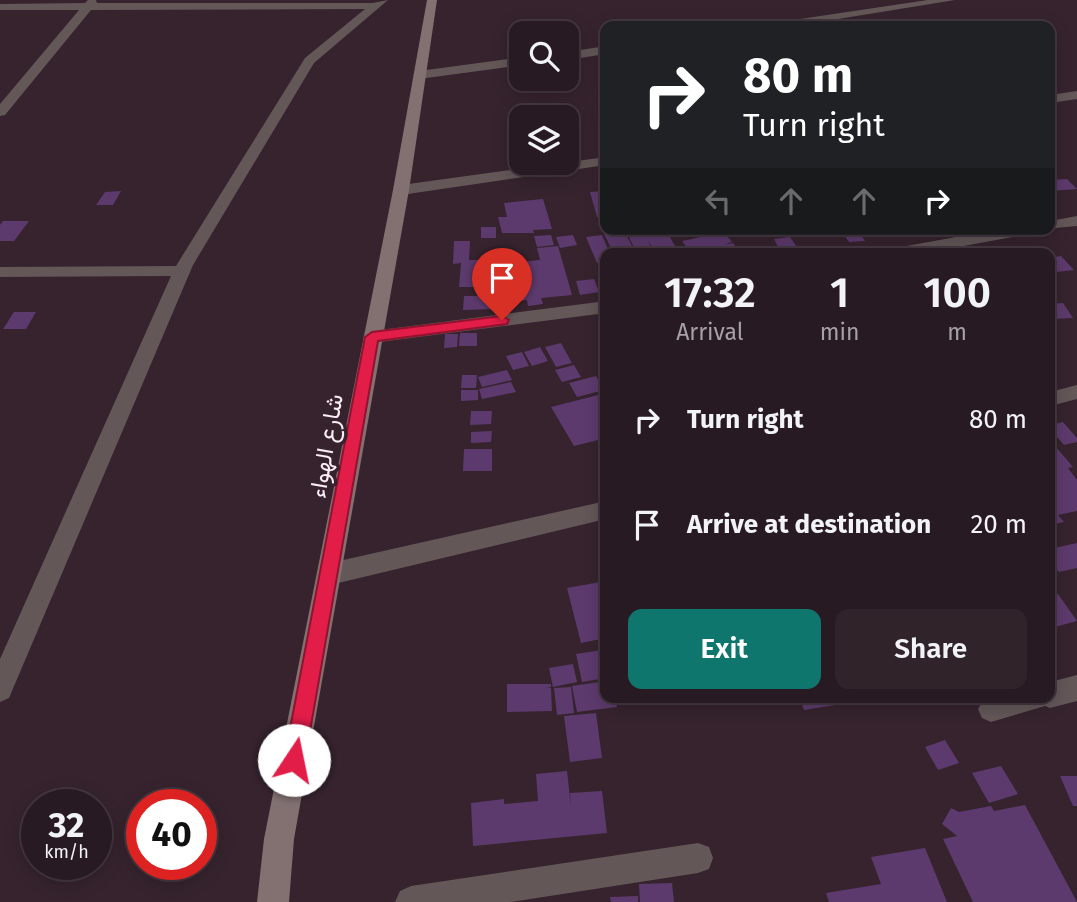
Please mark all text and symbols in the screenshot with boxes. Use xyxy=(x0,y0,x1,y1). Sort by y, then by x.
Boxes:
map controls xyxy=(509,21,579,175)
button: search xyxy=(509,21,579,91)
text: 80 m xyxy=(743,46,853,105)
icon: right xyxy=(628,49,719,140)
button: layers xyxy=(509,105,579,175)
text: Turn right xyxy=(743,106,885,144)
icon: left xyxy=(699,182,737,220)
icon: ahead xyxy=(772,182,810,220)
icon: ahead xyxy=(845,182,883,220)
icon: right xyxy=(918,182,956,220)
pin xyxy=(472,248,532,320)
icon: arrive xyxy=(483,259,521,297)
text: 17:32 xyxy=(664,268,756,318)
text: 1 xyxy=(830,268,849,318)
text: 100 xyxy=(923,268,991,318)
text: Arrival xyxy=(676,318,744,346)
text: min xyxy=(820,318,859,346)
text: m xyxy=(947,318,967,346)
street label: شارع الهواء xyxy=(303,392,351,500)
icon: right xyxy=(628,401,666,439)
text: Turn right xyxy=(687,404,804,435)
text: 80 m xyxy=(969,404,1027,435)
icon: arrive xyxy=(628,506,666,544)
text: Arrive at destination xyxy=(687,509,931,540)
text: 20 m xyxy=(970,509,1027,540)
button: Exit xyxy=(628,609,821,689)
button: Share xyxy=(835,609,1027,689)
position arrow xyxy=(257,723,331,797)
speed limit sign: 40 xyxy=(126,789,217,880)
text: 32 xyxy=(49,804,84,846)
text: km/h xyxy=(44,841,89,863)

